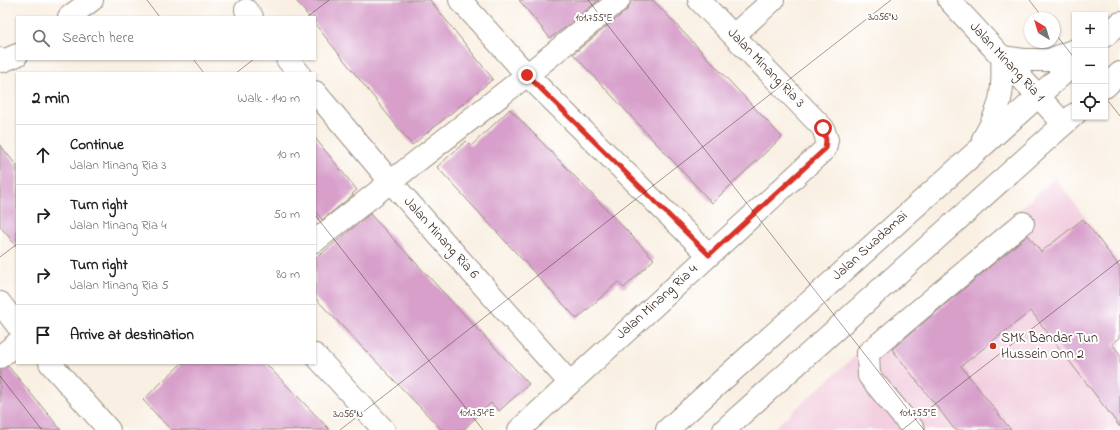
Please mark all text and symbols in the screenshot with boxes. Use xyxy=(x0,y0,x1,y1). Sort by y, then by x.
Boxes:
text: 3.056°N xyxy=(868,10,898,25)
text: 101.755°E xyxy=(575,11,613,26)
north arrow xyxy=(1024,12,1060,48)
map controls xyxy=(1072,12,1108,120)
button: + xyxy=(1072,12,1108,48)
search box xyxy=(16,16,316,60)
street label: Jalan Minang Ria 1 xyxy=(964,17,1050,108)
street label: Jalan Minang Ria 3 xyxy=(722,23,810,114)
icon: search xyxy=(30,27,52,49)
text: Search here xyxy=(62,27,134,49)
button: − xyxy=(1072,48,1108,84)
route end xyxy=(518,66,536,84)
button: locate xyxy=(1072,84,1108,120)
text: 2 min xyxy=(32,86,69,111)
text: Walk · 140 m xyxy=(237,89,300,108)
route start xyxy=(814,119,832,137)
text: Continue xyxy=(70,134,124,156)
icon: ahead xyxy=(32,144,54,166)
text: 10 m xyxy=(277,145,300,164)
text: Jalan Minang Ria 3 xyxy=(70,156,167,175)
street label: Jalan Minang Ria 6 xyxy=(398,192,484,284)
text: Turn right xyxy=(70,194,128,216)
icon: right xyxy=(32,204,54,226)
text: 50 m xyxy=(274,205,300,224)
street label: Jalan Suadamai xyxy=(827,206,913,286)
text: Jalan Minang Ria 4 xyxy=(70,216,167,235)
text: Turn right xyxy=(70,254,128,276)
street label: Jalan Minang Ria 4 xyxy=(611,259,704,345)
icon: right xyxy=(32,264,54,286)
text: 80 m xyxy=(276,265,300,284)
text: Jalan Minang Ria 5 xyxy=(70,276,169,295)
icon: arrive xyxy=(32,324,54,346)
text: Arrive at destination xyxy=(70,324,194,346)
place label: SMK Bandar Tun Hussein Onn 2 xyxy=(1001,328,1098,365)
marker: SMK Bandar Tun Hussein Onn 2 xyxy=(988,341,998,351)
text: 101.754°E xyxy=(459,406,495,421)
text: 101.755°E xyxy=(899,406,937,421)
text: 3.056°N xyxy=(333,407,363,422)

